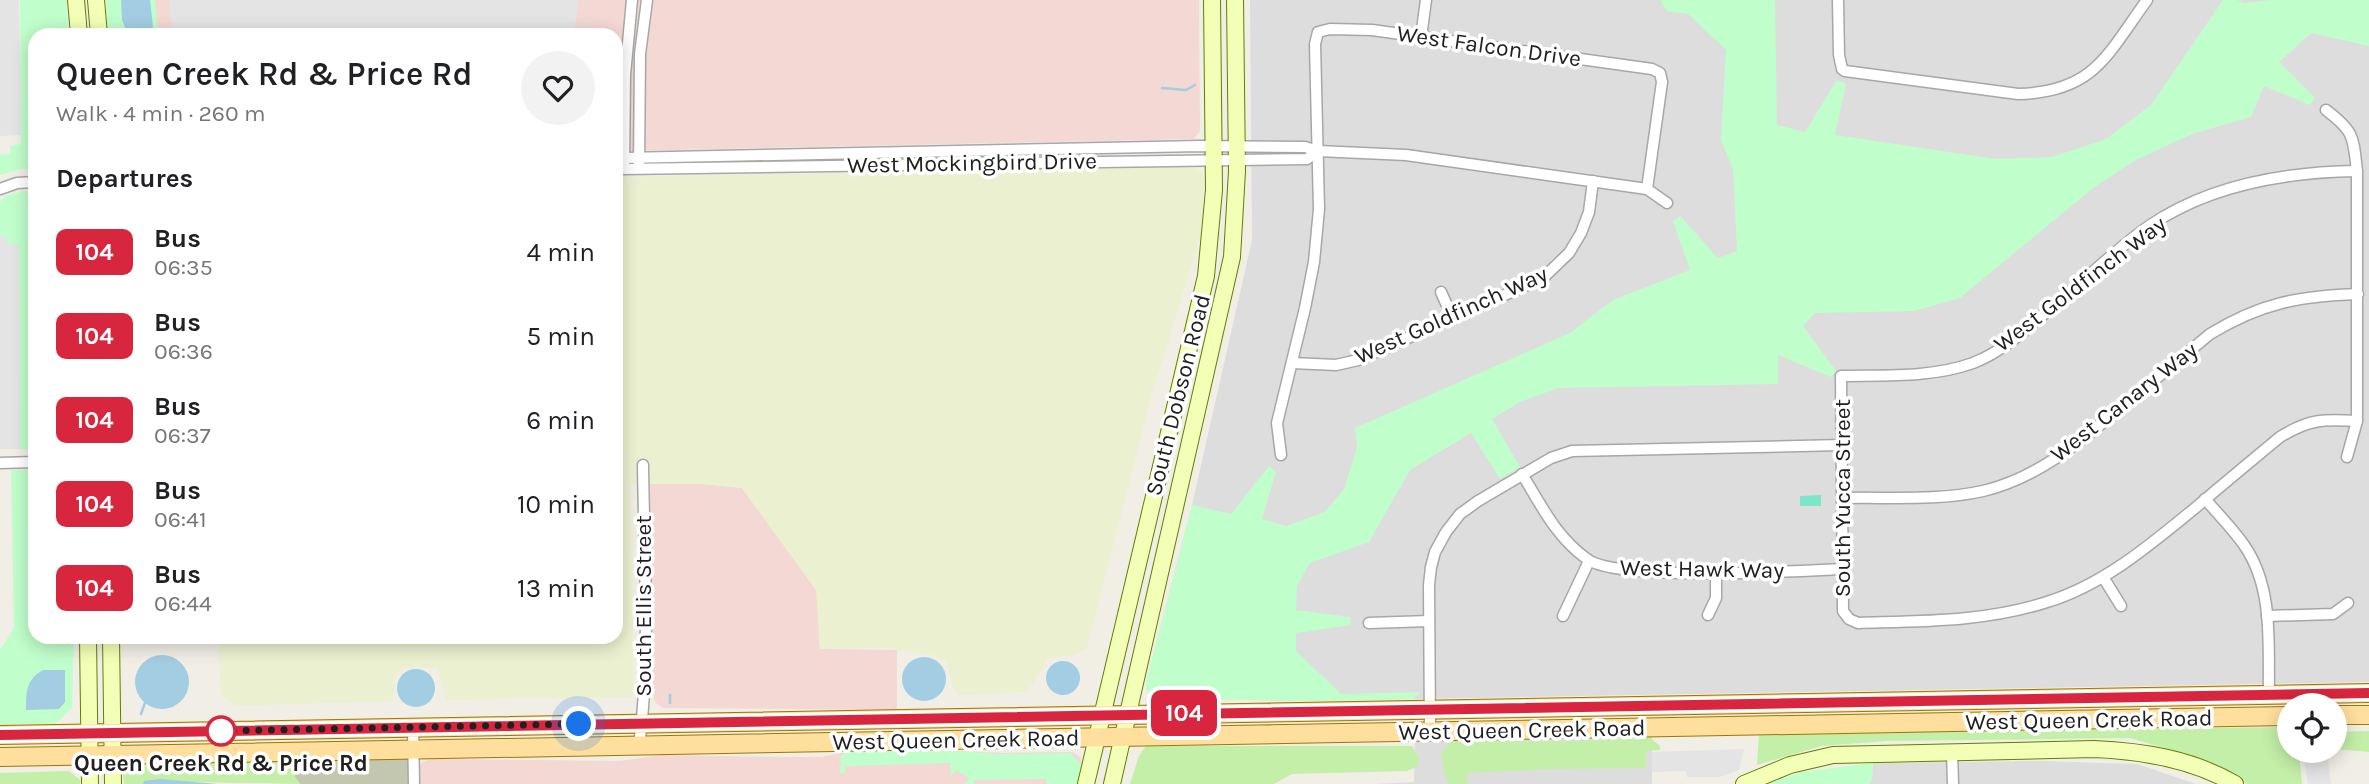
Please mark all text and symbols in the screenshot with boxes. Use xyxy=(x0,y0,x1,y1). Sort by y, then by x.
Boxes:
street label: West Falcon Drive xyxy=(1395,20,1583,72)
button: heart xyxy=(521,51,595,125)
text: Queen Creek Rd & Price Rd xyxy=(56,55,473,93)
text: Walk · 4 min · 260 m xyxy=(56,100,266,127)
street label: West Mockingbird Drive xyxy=(847,147,1097,179)
text: Departures xyxy=(56,163,193,194)
street label: West Goldfinch Way xyxy=(1989,210,2172,357)
text: Bus xyxy=(154,223,201,254)
text: 4 min xyxy=(527,237,595,268)
text: 104 xyxy=(75,238,114,266)
text: 06:35 xyxy=(154,254,213,281)
street label: West Goldfinch Way xyxy=(1350,260,1552,370)
street label: South Dobson Road xyxy=(1140,291,1216,499)
text: Bus xyxy=(154,307,201,338)
text: 5 min xyxy=(526,321,595,352)
text: 104 xyxy=(75,322,114,350)
street label: West Canary Way xyxy=(2045,336,2203,468)
text: 06:36 xyxy=(154,338,213,365)
text: Bus xyxy=(154,391,201,422)
street label: South Yucca Street xyxy=(1829,398,1856,597)
text: 6 min xyxy=(526,405,595,436)
text: 104 xyxy=(75,406,114,434)
text: 06:37 xyxy=(154,422,211,449)
text: Bus xyxy=(154,475,201,506)
text: 10 min xyxy=(517,489,595,520)
text: 104 xyxy=(75,490,114,518)
text: 06:41 xyxy=(154,506,207,533)
street label: South Ellis Street xyxy=(630,515,657,697)
street label: West Hawk Way xyxy=(1620,554,1785,584)
text: Bus xyxy=(154,559,201,590)
text: 13 min xyxy=(517,573,595,604)
text: 104 xyxy=(75,574,114,602)
text: 06:44 xyxy=(154,590,212,617)
line badge: 104 xyxy=(1144,690,1224,736)
map controls xyxy=(2277,693,2347,763)
button: locate xyxy=(2277,693,2347,763)
text: 104 xyxy=(1165,699,1203,727)
street label: West Queen Creek Road xyxy=(1965,704,2213,736)
your location xyxy=(561,706,596,741)
street label: West Queen Creek Road xyxy=(1398,714,1646,746)
marker: Queen Creek Rd & Price Rd xyxy=(206,716,236,746)
street label: West Queen Creek Road xyxy=(832,724,1080,756)
place label: Queen Creek Rd & Price Rd xyxy=(74,750,368,777)

